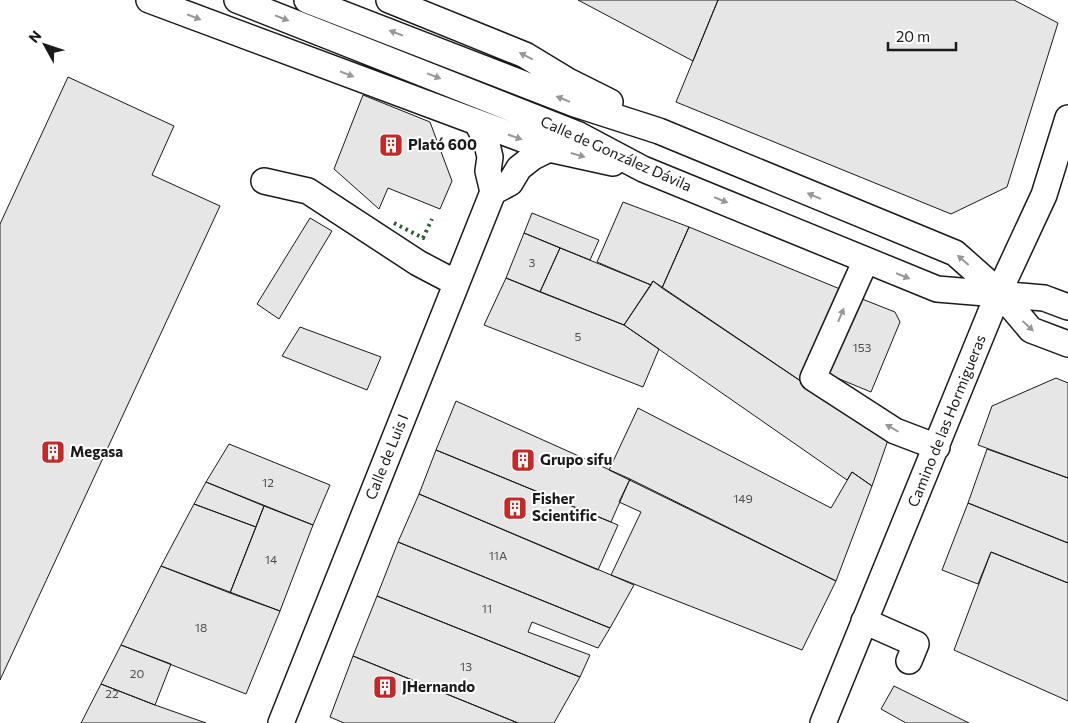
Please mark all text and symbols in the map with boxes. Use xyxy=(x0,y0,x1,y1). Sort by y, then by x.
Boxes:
one-way arrow xyxy=(187,14,202,22)
one-way arrow xyxy=(275,14,289,22)
north arrow xyxy=(20,20,70,70)
scale bar xyxy=(888,20,956,52)
text: N xyxy=(25,27,45,46)
text: 20 m xyxy=(896,27,930,45)
one-way arrow xyxy=(388,29,403,37)
one-way arrow xyxy=(518,51,533,60)
one-way arrow xyxy=(339,71,354,79)
one-way arrow xyxy=(426,73,441,81)
one-way arrow xyxy=(555,95,570,103)
street label: Calle de González Dávila xyxy=(538,112,695,195)
building icon: Plató 600 xyxy=(378,132,404,158)
one-way arrow xyxy=(508,134,523,141)
place label: Plató 600 xyxy=(408,135,477,153)
one-way arrow xyxy=(571,152,586,160)
one-way arrow xyxy=(807,191,821,199)
one-way arrow xyxy=(714,197,728,205)
one-way arrow xyxy=(957,254,969,266)
house number: 3 xyxy=(529,255,536,269)
one-way arrow xyxy=(896,272,910,280)
one-way arrow xyxy=(837,307,845,322)
one-way arrow xyxy=(1022,320,1034,332)
house number: 5 xyxy=(575,329,582,343)
street label: Camino de las Hormigueras xyxy=(903,332,989,509)
house number: 153 xyxy=(853,340,872,354)
street label: Calle de Luis I xyxy=(361,411,411,502)
one-way arrow xyxy=(885,424,900,432)
building icon: Megasa xyxy=(40,439,66,465)
place label: Megasa xyxy=(70,442,123,460)
building icon: Grupo sifu xyxy=(510,447,536,473)
place label: Grupo sifu xyxy=(540,450,612,468)
house number: 12 xyxy=(262,475,274,489)
place label: Fisher Scientific xyxy=(532,489,597,524)
house number: 149 xyxy=(733,491,753,505)
building icon: Fisher Scientific xyxy=(502,495,528,521)
house number: 11A xyxy=(489,548,507,562)
house number: 14 xyxy=(265,552,277,566)
house number: 11 xyxy=(482,601,492,615)
house number: 18 xyxy=(195,620,207,634)
house number: 13 xyxy=(460,659,472,673)
house number: 20 xyxy=(130,666,144,680)
building icon: JHernando xyxy=(372,674,398,700)
place label: JHernando xyxy=(402,677,475,695)
house number: 22 xyxy=(105,686,119,700)

